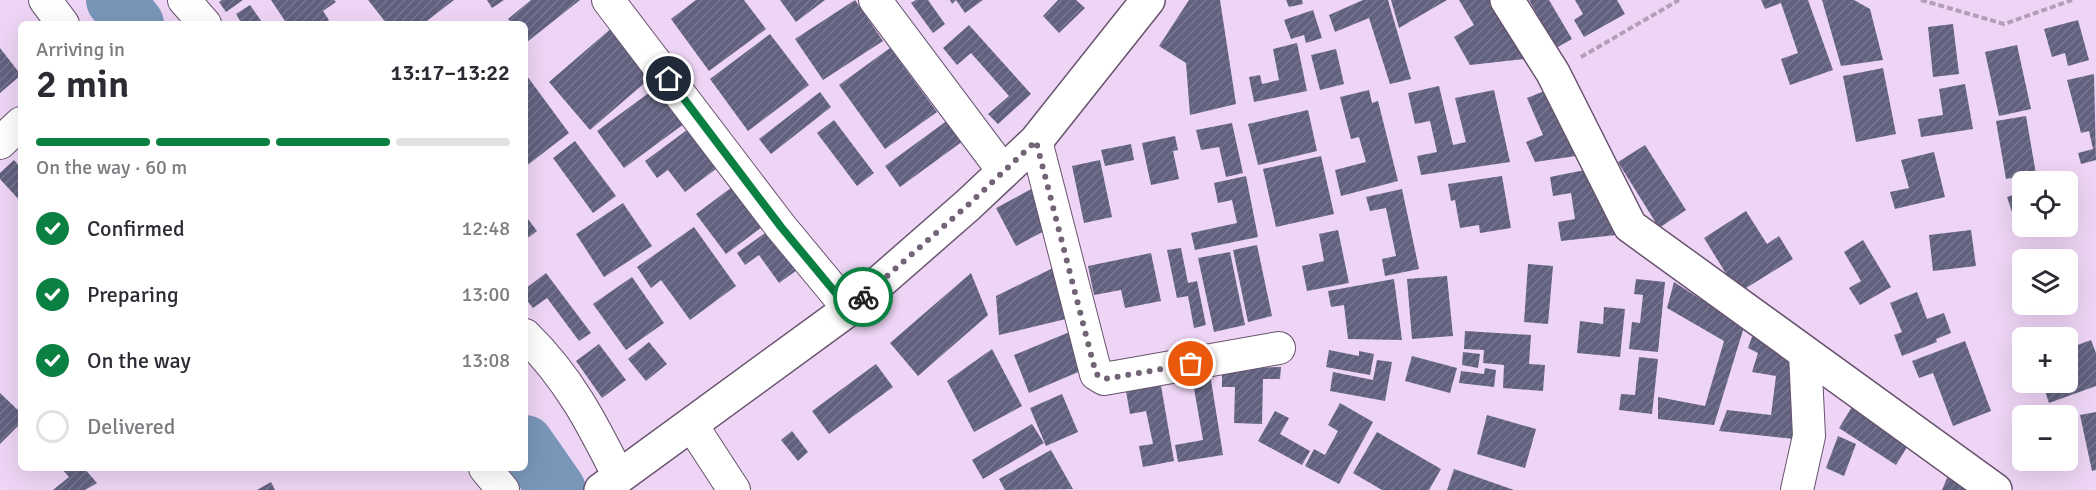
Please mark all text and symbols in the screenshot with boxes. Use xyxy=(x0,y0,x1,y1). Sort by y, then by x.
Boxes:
text: Arriving in xyxy=(36,37,125,62)
pin xyxy=(643,53,694,104)
text: 13:17–13:22 xyxy=(391,59,510,86)
text: 2 min xyxy=(36,60,129,108)
icon: home xyxy=(652,62,685,95)
text: On the way · 60 m xyxy=(36,155,187,180)
map controls xyxy=(2012,171,2078,471)
button: locate xyxy=(2012,171,2078,237)
icon: check xyxy=(36,212,69,245)
text: Confirmed xyxy=(87,215,185,242)
text: 12:48 xyxy=(461,216,510,241)
button: layers xyxy=(2012,249,2078,315)
courier xyxy=(833,267,893,327)
icon: check xyxy=(36,278,69,311)
text: Preparing xyxy=(87,281,179,308)
icon: bike xyxy=(847,281,880,314)
text: 13:00 xyxy=(461,282,510,307)
button: + xyxy=(2012,327,2078,393)
pin xyxy=(1165,338,1216,389)
icon: check xyxy=(36,344,69,377)
text: On the way xyxy=(87,347,191,374)
icon: bag xyxy=(1174,347,1207,380)
text: 13:08 xyxy=(461,348,510,373)
button: − xyxy=(2012,405,2078,471)
text: Delivered xyxy=(87,413,175,440)

